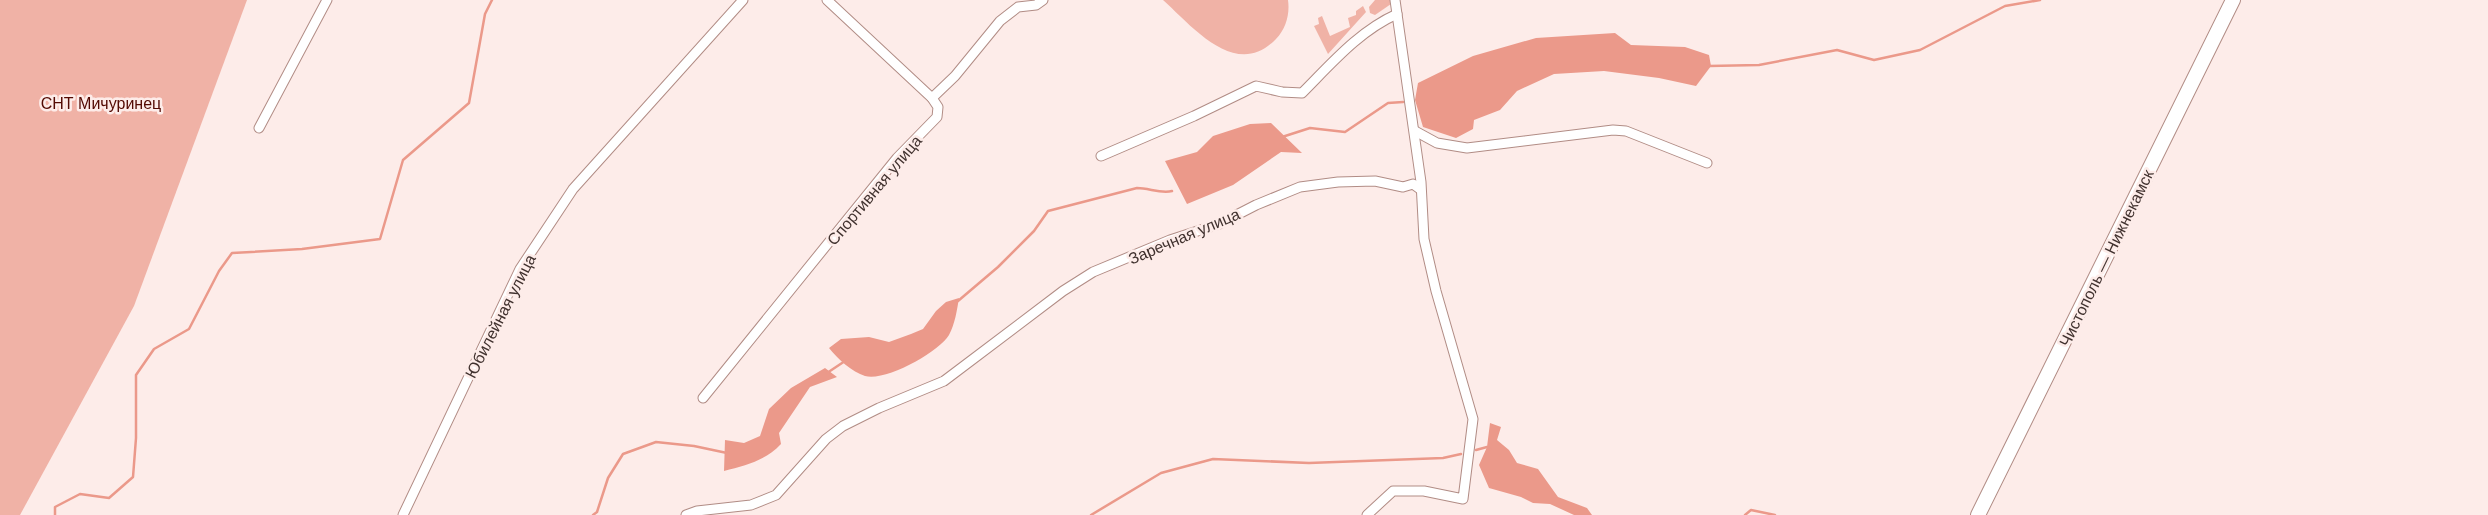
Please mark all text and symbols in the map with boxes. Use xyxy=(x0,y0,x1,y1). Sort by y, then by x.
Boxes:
park label: СНТ Мичуринец xyxy=(41,95,161,112)
street label: Спортивная улица xyxy=(824,132,925,248)
street label: Чистополь — Нижнекамск xyxy=(2056,166,2157,349)
street label: Заречная улица xyxy=(1126,205,1242,268)
street label: Юбилейная улица xyxy=(462,252,539,381)

